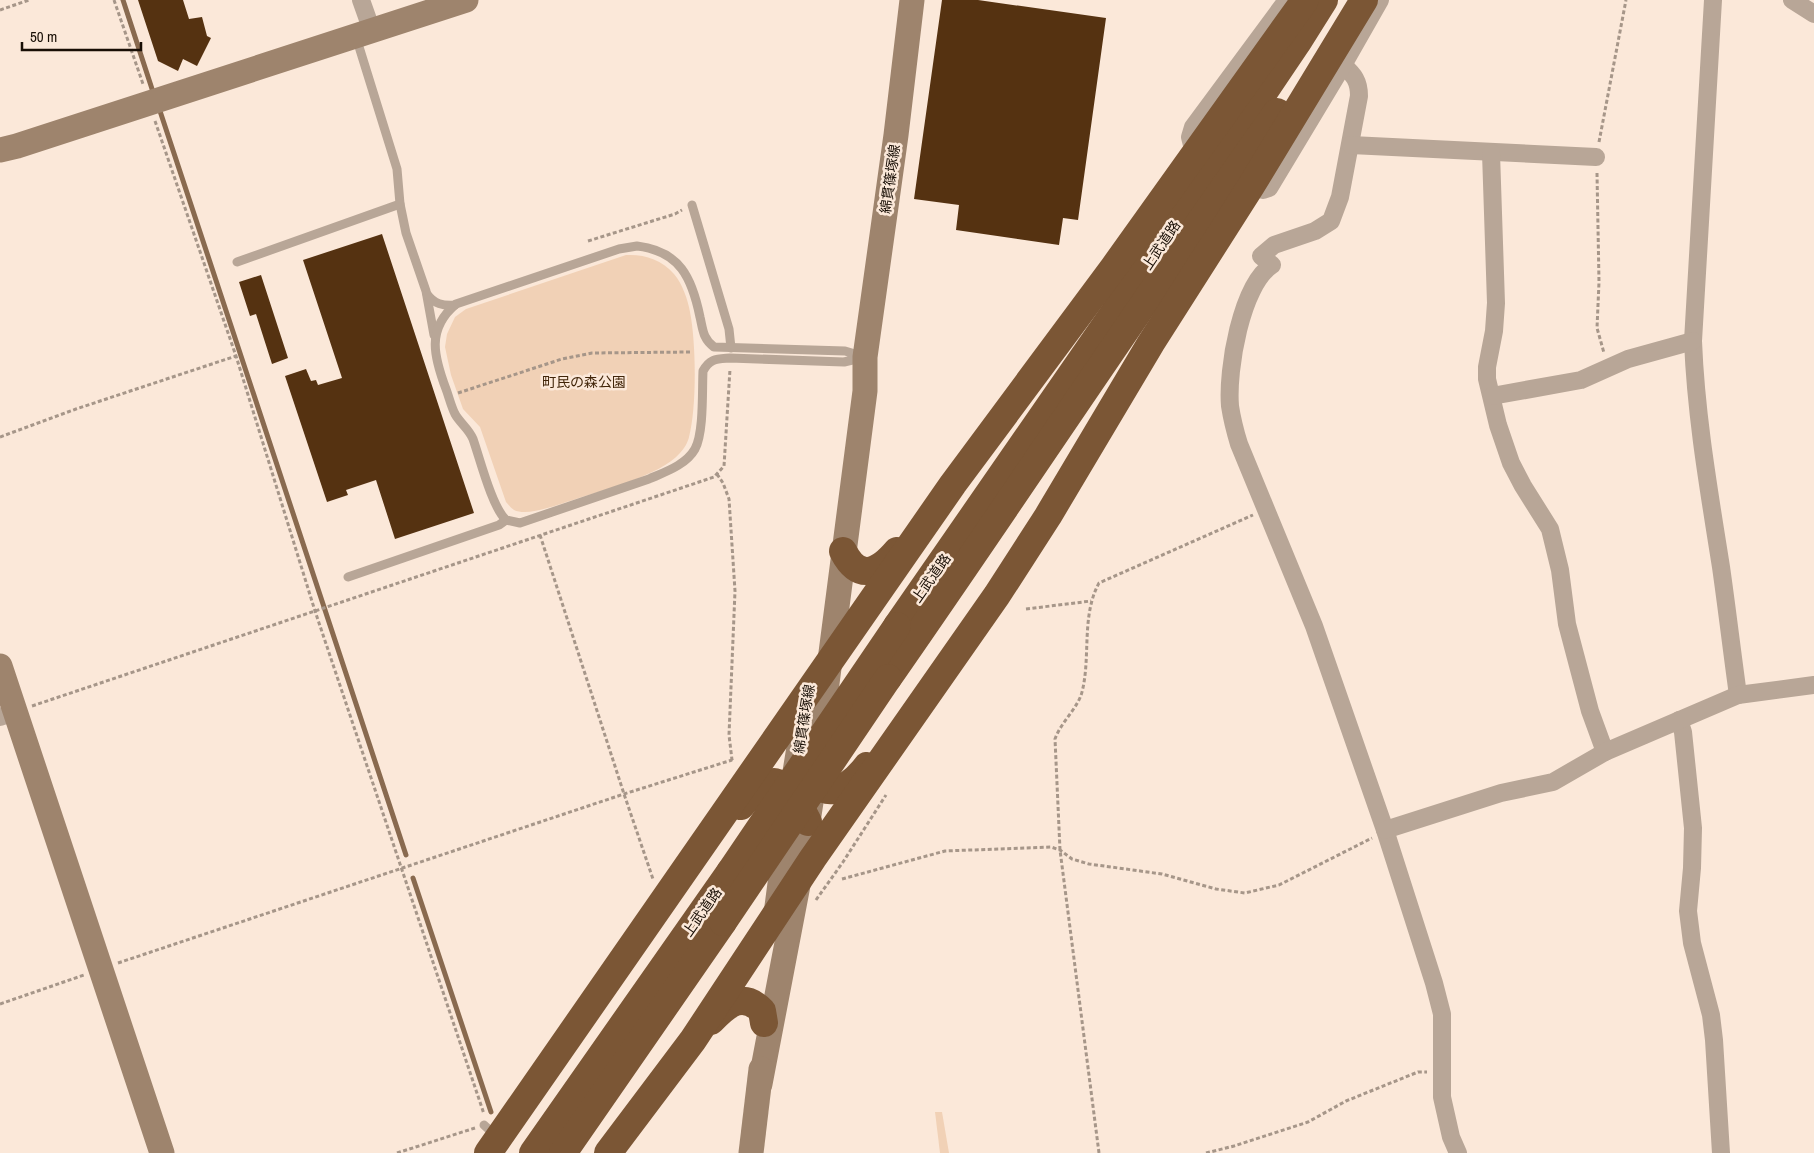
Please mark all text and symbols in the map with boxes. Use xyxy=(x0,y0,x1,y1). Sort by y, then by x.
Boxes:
scale bar xyxy=(22,20,141,52)
text: 50 m xyxy=(30,26,57,47)
street label: 綿貫篠塚線 xyxy=(876,143,904,215)
street label: 上武道路 xyxy=(1138,217,1184,273)
park label: 町民の森公園 xyxy=(542,373,626,391)
street label: 上武道路 xyxy=(908,550,954,606)
street label: 綿貫篠塚線 xyxy=(790,683,818,755)
street label: 上武道路 xyxy=(679,884,725,940)

